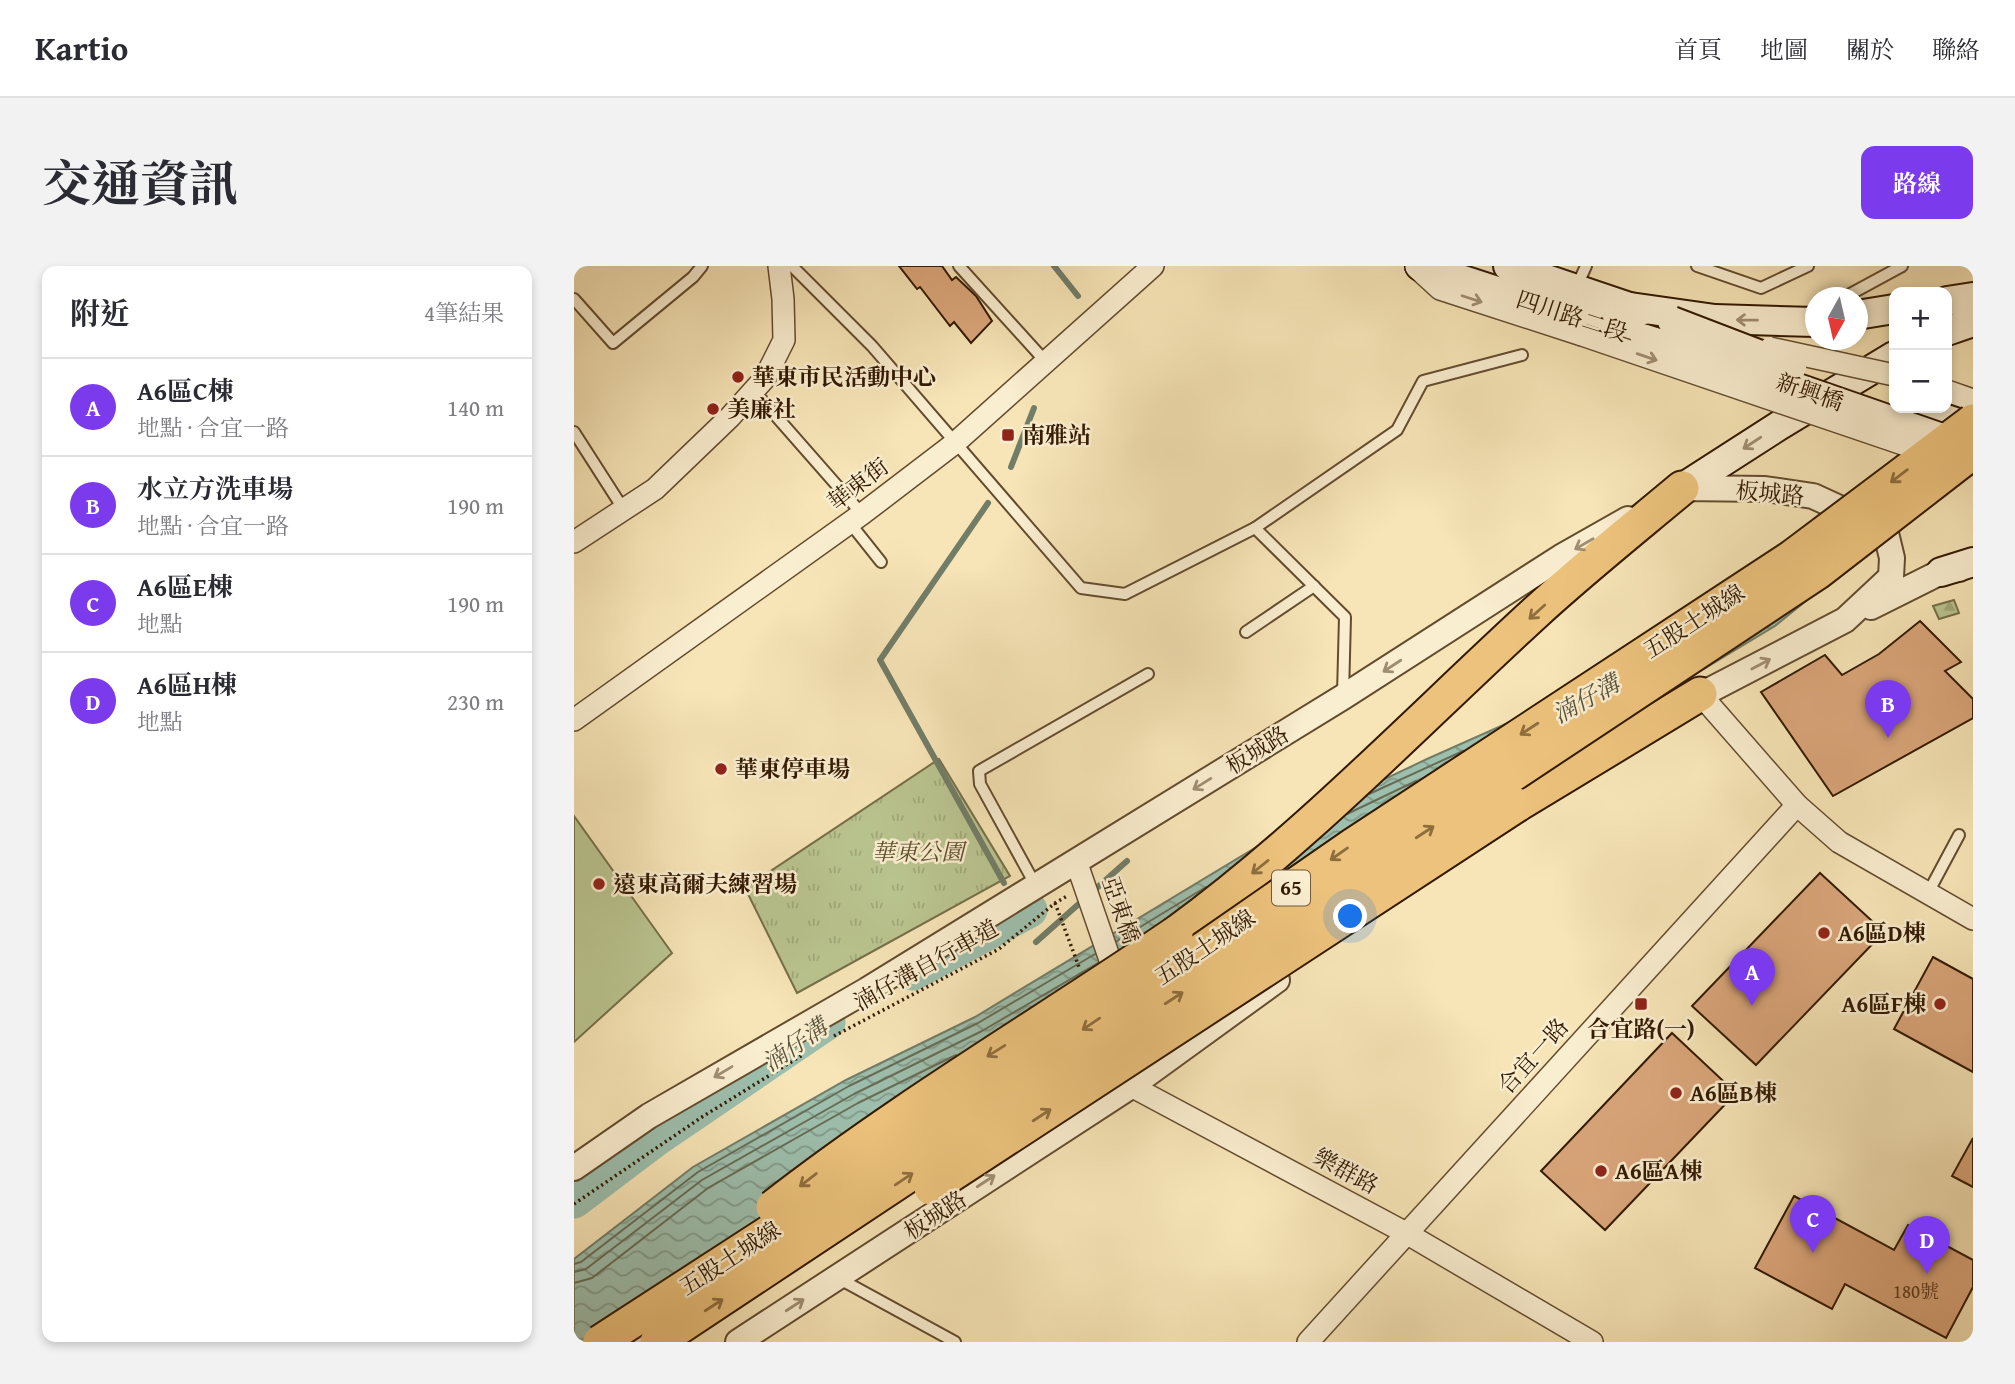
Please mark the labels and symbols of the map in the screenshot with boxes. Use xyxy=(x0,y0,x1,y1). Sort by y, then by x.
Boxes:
street label: 四川路二段 xyxy=(1512,282,1632,349)
north arrow xyxy=(1805,287,1868,350)
one-way arrow xyxy=(1461,294,1483,307)
one-way arrow xyxy=(1736,313,1759,327)
one-way arrow xyxy=(1635,352,1657,364)
place label: 華東市民活動中心 xyxy=(752,360,936,393)
street label: 新興橋 xyxy=(1772,365,1848,418)
marker: 華東市民活動中心 xyxy=(730,369,746,385)
place label: 美廉社 xyxy=(727,392,796,425)
marker: 美廉社 xyxy=(705,401,721,417)
place label: 南雅站 xyxy=(1022,418,1091,451)
marker: 南雅站 xyxy=(1000,427,1016,443)
one-way arrow xyxy=(1743,436,1763,450)
street label: 華東街 xyxy=(820,450,895,518)
one-way arrow xyxy=(1890,469,1909,484)
street label: 板城路 xyxy=(1734,473,1806,512)
one-way arrow xyxy=(1574,537,1594,551)
street label: 五股土城線 xyxy=(1637,575,1751,666)
one-way arrow xyxy=(1528,604,1546,620)
one-way arrow xyxy=(1750,657,1771,670)
one-way arrow xyxy=(1382,659,1402,673)
water label: 湳仔溝 xyxy=(1546,664,1629,731)
pin: B xyxy=(1865,680,1911,738)
street label: 板城路 xyxy=(1219,717,1295,782)
one-way arrow xyxy=(1520,722,1539,736)
place label: 華東停車場 xyxy=(735,752,850,785)
marker: 華東停車場 xyxy=(713,761,729,777)
one-way arrow xyxy=(1192,777,1212,791)
one-way arrow xyxy=(1415,824,1435,838)
park label: 華東公園 xyxy=(872,835,968,868)
one-way arrow xyxy=(1330,847,1349,861)
one-way arrow xyxy=(1252,860,1270,875)
place label: 遠東高爾夫練習場 xyxy=(613,867,797,900)
road number: 65 xyxy=(1272,870,1310,906)
street label: 亞東橋 xyxy=(1095,872,1148,948)
marker: 遠東高爾夫練習場 xyxy=(591,876,607,892)
your location xyxy=(1333,899,1367,933)
street label: 五股土城線 xyxy=(1148,901,1262,992)
street label: 湳仔溝自行車道 xyxy=(847,911,1004,1018)
place label: A6區D棟 xyxy=(1838,916,1926,949)
marker: A6區D棟 xyxy=(1816,925,1832,941)
pin: A xyxy=(1729,948,1775,1006)
place label: A6區F棟 xyxy=(1841,987,1926,1020)
one-way arrow xyxy=(1164,991,1184,1005)
marker: 合宜路(一) xyxy=(1633,996,1649,1012)
marker: A6區F棟 xyxy=(1932,996,1948,1012)
water label: 湳仔溝 xyxy=(755,1007,838,1080)
street label: 合宜一路 xyxy=(1490,1010,1576,1101)
place label: 合宜路(一) xyxy=(1587,1012,1695,1045)
one-way arrow xyxy=(1082,1017,1101,1031)
one-way arrow xyxy=(986,1044,1006,1058)
one-way arrow xyxy=(713,1065,733,1079)
place label: A6區B棟 xyxy=(1690,1076,1777,1109)
marker: A6區B棟 xyxy=(1668,1085,1684,1101)
one-way arrow xyxy=(1032,1108,1051,1123)
street label: 樂群路 xyxy=(1308,1140,1384,1201)
place label: A6區A棟 xyxy=(1615,1154,1702,1187)
marker: A6區A棟 xyxy=(1593,1163,1609,1179)
one-way arrow xyxy=(800,1172,818,1187)
one-way arrow xyxy=(894,1172,913,1186)
one-way arrow xyxy=(976,1174,995,1188)
street label: 板城路 xyxy=(897,1182,973,1247)
pin: C xyxy=(1790,1195,1836,1253)
street label: 五股土城線 xyxy=(673,1212,787,1303)
pin: D xyxy=(1904,1216,1950,1274)
house number: 180號 xyxy=(1893,1277,1939,1305)
one-way arrow xyxy=(704,1297,723,1312)
one-way arrow xyxy=(785,1298,805,1312)

